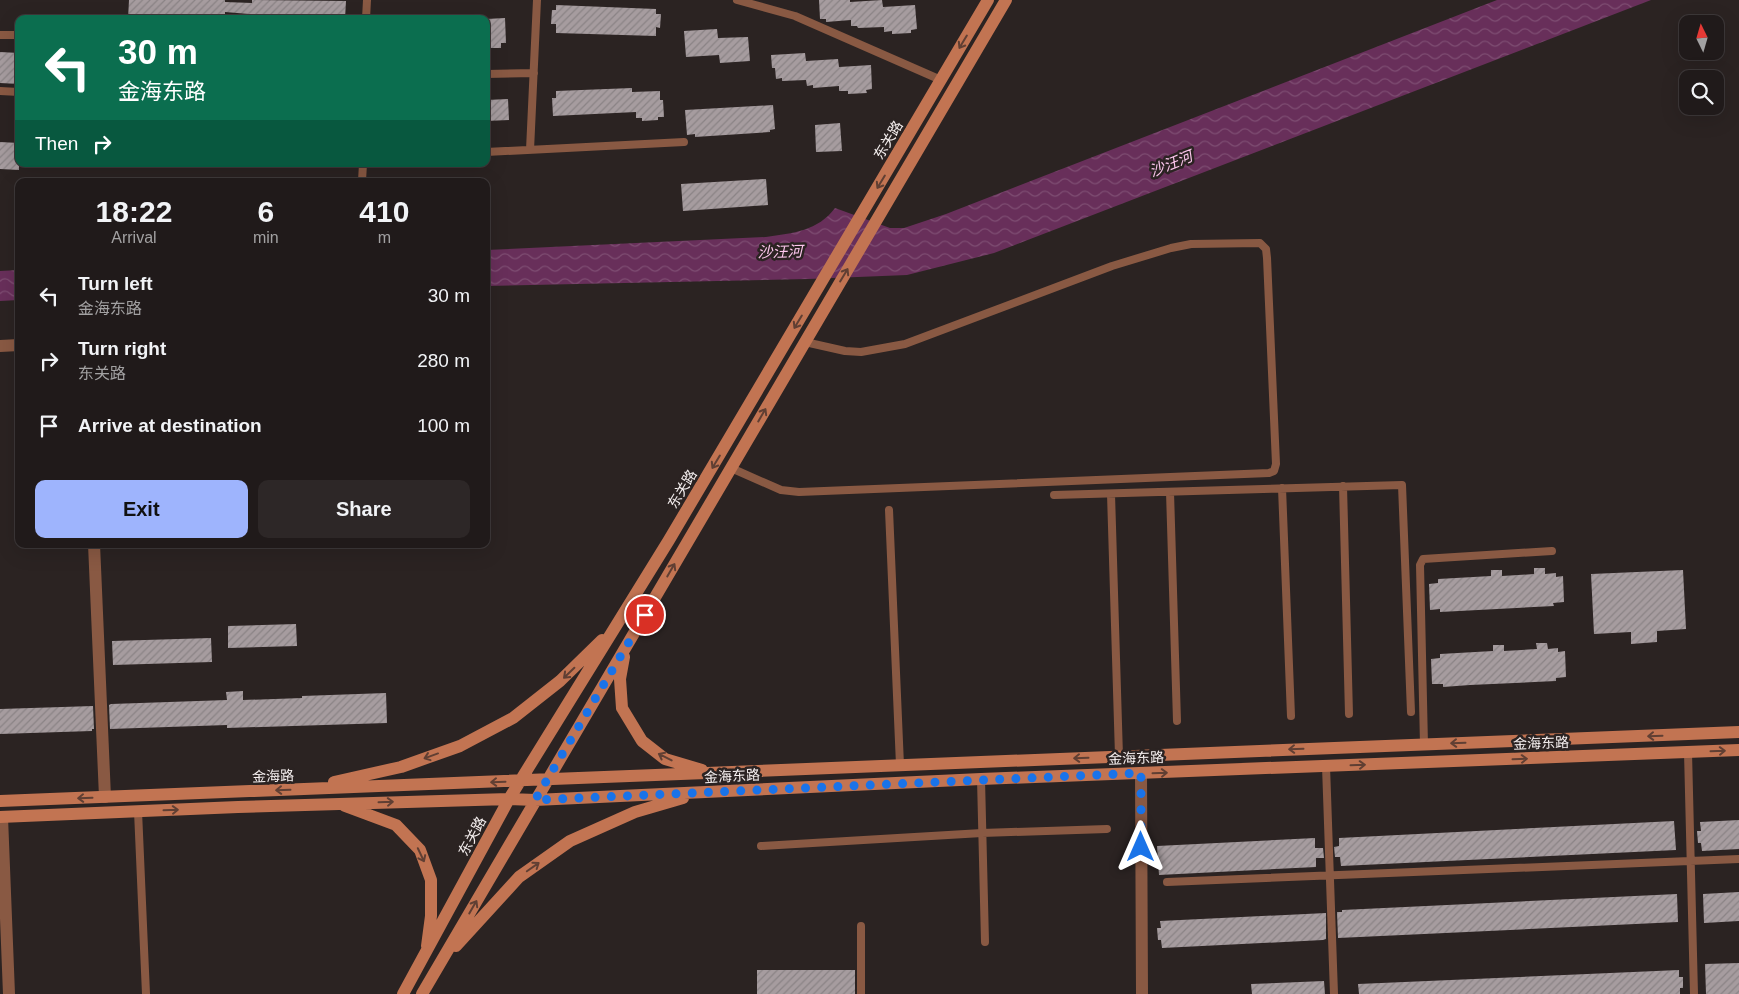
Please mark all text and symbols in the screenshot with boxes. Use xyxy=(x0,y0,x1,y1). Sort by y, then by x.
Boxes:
north arrow xyxy=(1679,15,1724,60)
map controls xyxy=(1679,15,1724,115)
text: 30 m xyxy=(118,32,198,71)
one-way arrow xyxy=(958,34,968,49)
icon: left xyxy=(35,35,100,100)
button: search xyxy=(1679,70,1724,115)
text: 金海东路 xyxy=(118,79,206,104)
street label: 东关路 xyxy=(870,118,906,162)
icon: right xyxy=(88,130,116,158)
text: Then xyxy=(35,133,78,154)
water label: 沙汪河 xyxy=(1147,146,1198,180)
one-way arrow xyxy=(875,174,885,189)
text: 18:22 xyxy=(96,195,172,228)
text: 6 xyxy=(257,195,274,228)
text: 410 xyxy=(359,195,409,228)
text: Arrival xyxy=(111,229,157,246)
text: min xyxy=(253,229,279,246)
text: m xyxy=(378,229,391,246)
water label: 沙汪河 xyxy=(757,243,806,260)
one-way arrow xyxy=(840,269,850,283)
text: Turn left xyxy=(78,273,153,294)
icon: left xyxy=(35,282,63,310)
text: 30 m xyxy=(428,285,470,306)
text: 金海东路 xyxy=(78,300,142,317)
one-way arrow xyxy=(793,314,803,329)
text: Turn right xyxy=(78,338,166,359)
icon: right xyxy=(35,347,63,375)
text: 280 m xyxy=(417,350,470,371)
text: 东关路 xyxy=(78,365,126,382)
one-way arrow xyxy=(757,409,767,423)
icon: arrive xyxy=(35,412,63,440)
text: Arrive at destination xyxy=(78,415,262,436)
text: 100 m xyxy=(417,415,470,436)
one-way arrow xyxy=(710,454,720,469)
street label: 东关路 xyxy=(664,467,700,511)
button: Exit xyxy=(35,480,248,538)
button: Share xyxy=(258,480,470,538)
one-way arrow xyxy=(666,564,676,578)
pin xyxy=(624,594,666,636)
icon: arrive xyxy=(631,601,659,629)
one-way arrow xyxy=(563,666,575,679)
one-way arrow xyxy=(1648,731,1664,740)
street label: 金海东路 xyxy=(1513,734,1569,752)
one-way arrow xyxy=(1450,739,1466,748)
one-way arrow xyxy=(1288,745,1304,754)
one-way arrow xyxy=(1709,746,1725,756)
street label: 金海东路 xyxy=(1108,749,1164,767)
one-way arrow xyxy=(424,752,440,761)
one-way arrow xyxy=(658,752,673,762)
one-way arrow xyxy=(1073,753,1089,762)
one-way arrow xyxy=(1512,754,1528,763)
one-way arrow xyxy=(1350,760,1366,770)
street label: 金海路 xyxy=(252,767,294,785)
street label: 金海东路 xyxy=(704,767,760,785)
one-way arrow xyxy=(1152,768,1168,777)
one-way arrow xyxy=(490,777,506,786)
one-way arrow xyxy=(275,786,291,795)
one-way arrow xyxy=(78,793,94,803)
one-way arrow xyxy=(378,798,394,807)
one-way arrow xyxy=(163,805,179,814)
street label: 东关路 xyxy=(455,814,489,858)
position arrow xyxy=(1114,820,1166,872)
one-way arrow xyxy=(416,847,426,862)
one-way arrow xyxy=(526,862,540,872)
one-way arrow xyxy=(468,900,478,914)

